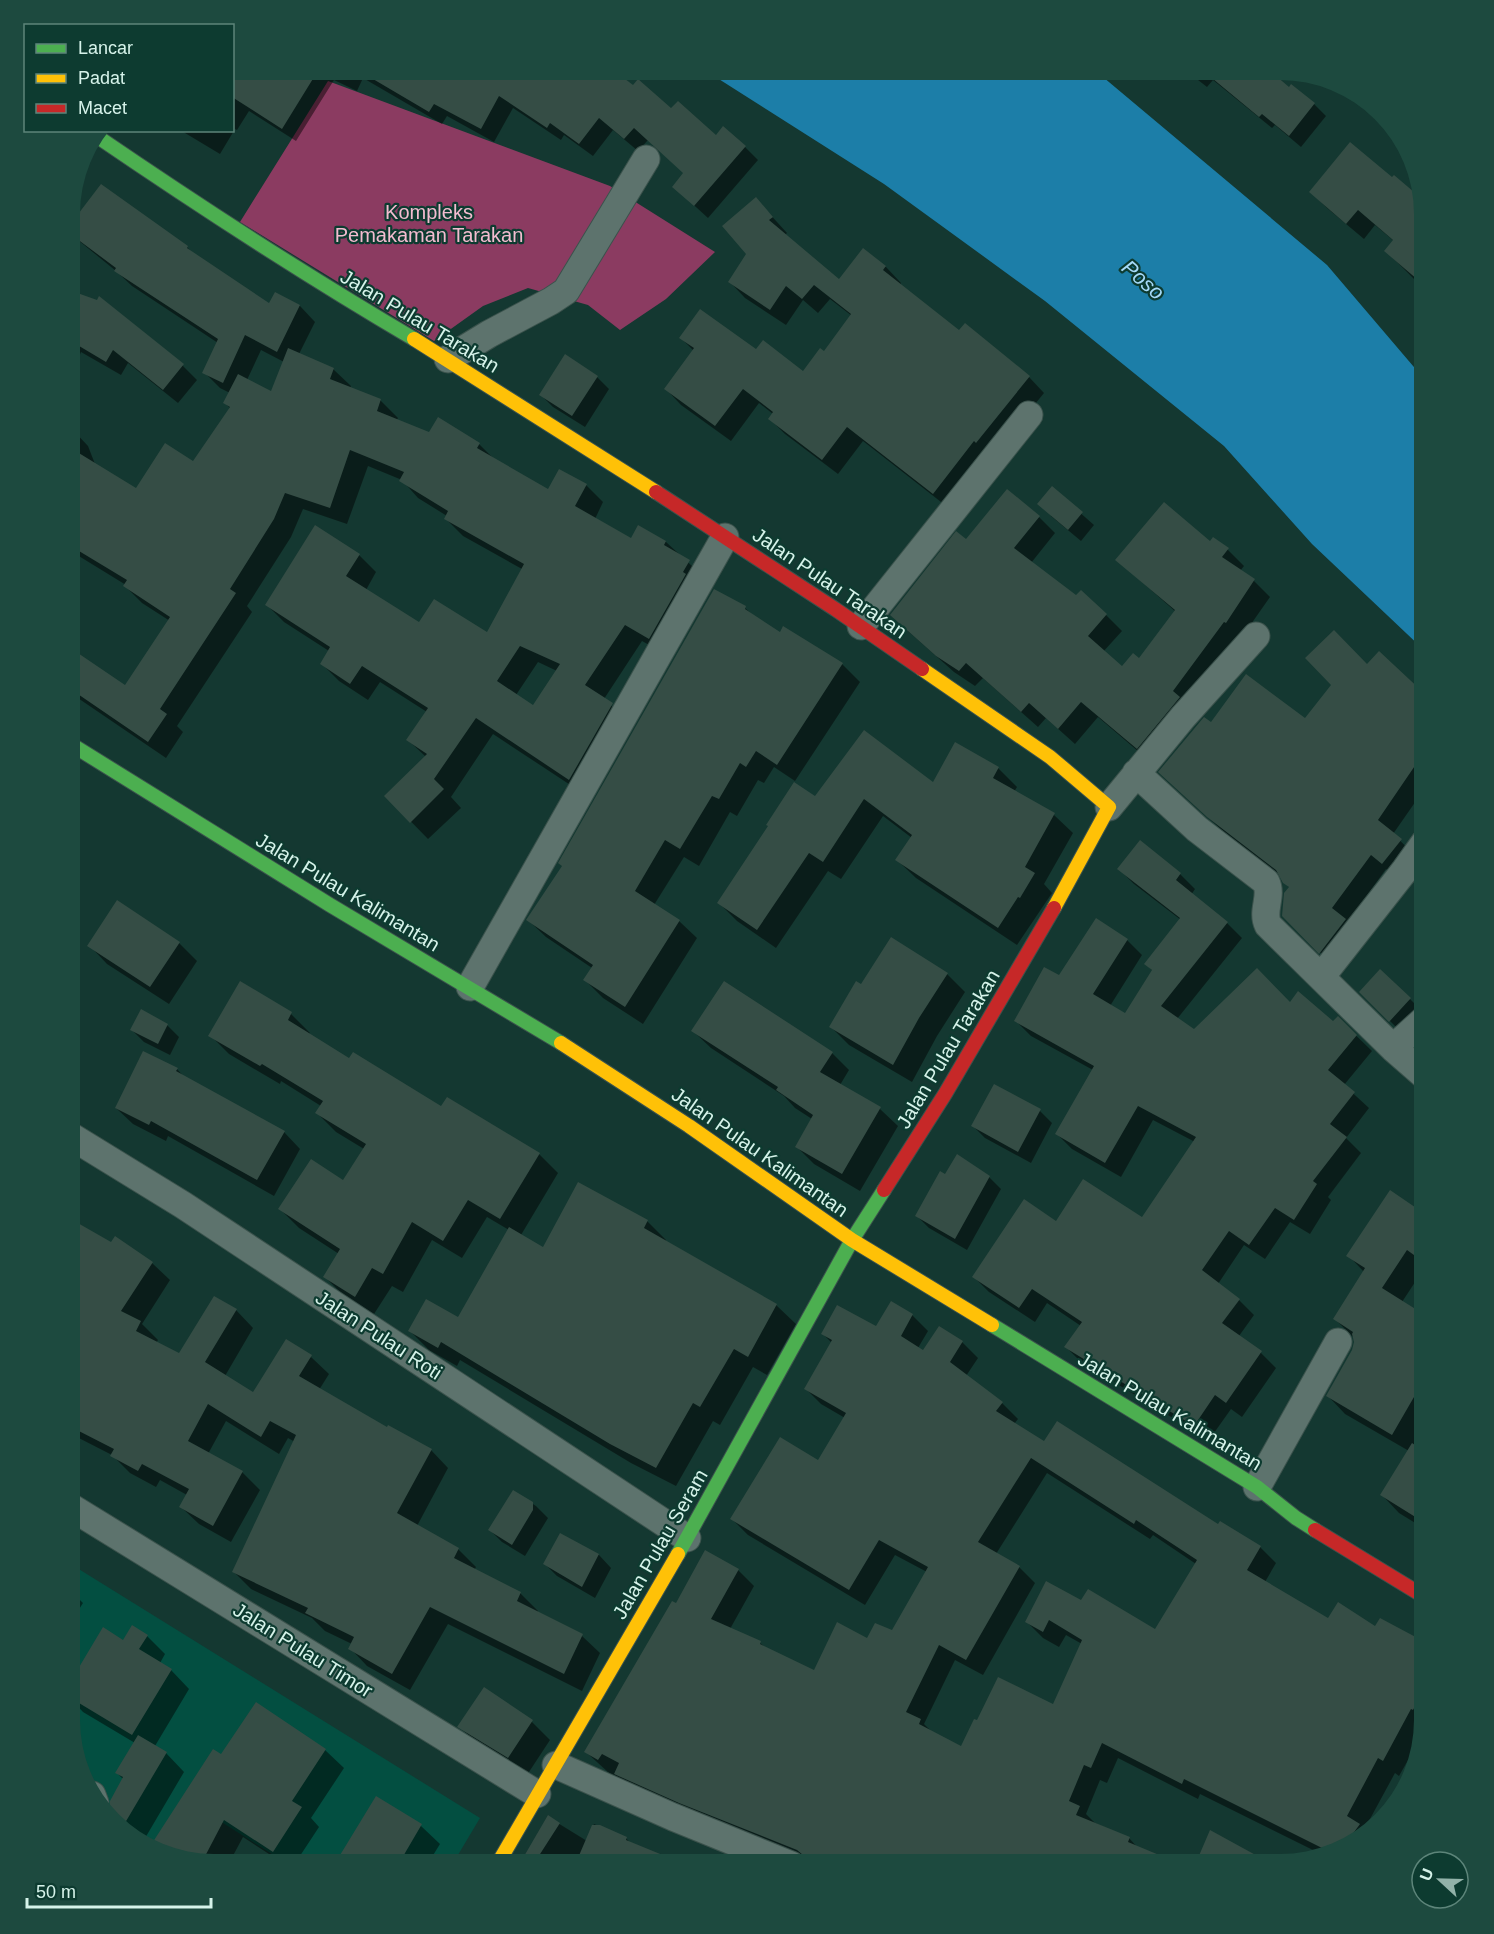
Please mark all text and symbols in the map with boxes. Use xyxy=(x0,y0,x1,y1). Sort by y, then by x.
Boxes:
legend xyxy=(24,24,234,132)
text: Lancar xyxy=(78,38,133,58)
text: Padat xyxy=(78,68,125,88)
text: Macet xyxy=(78,98,127,118)
park label: Kompleks Pemakaman Tarakan xyxy=(335,201,523,246)
water label: Poso xyxy=(1118,255,1169,304)
street label: Jalan Pulau Tarakan xyxy=(337,265,503,377)
street label: Jalan Pulau Tarakan xyxy=(749,523,911,643)
street label: Jalan Pulau Kalimantan xyxy=(252,828,444,956)
street label: Jalan Pulau Tarakan xyxy=(892,966,1004,1132)
street label: Jalan Pulau Kalimantan xyxy=(668,1083,852,1221)
street label: Jalan Pulau Roti xyxy=(312,1286,446,1384)
street label: Jalan Pulau Kalimantan xyxy=(1074,1347,1266,1475)
street label: Jalan Pulau Seram xyxy=(608,1465,712,1623)
street label: Jalan Pulau Timor xyxy=(229,1598,377,1702)
north arrow xyxy=(1410,1850,1470,1910)
text: U xyxy=(1417,1866,1437,1883)
scale bar xyxy=(27,1871,212,1909)
text: 50 m xyxy=(36,1882,76,1902)

